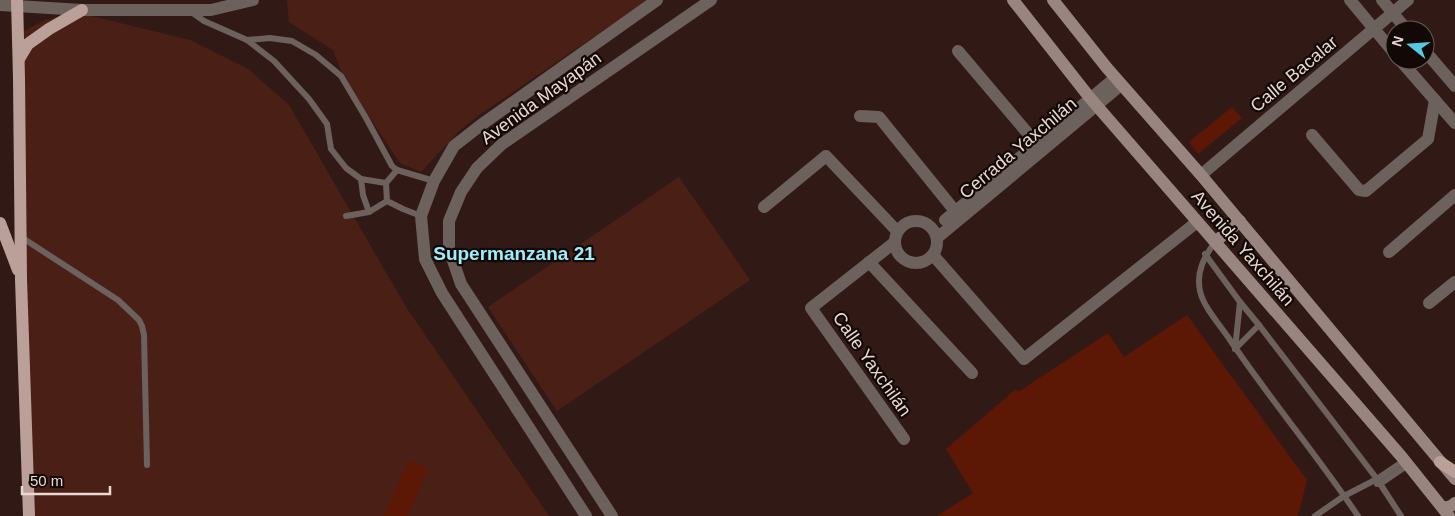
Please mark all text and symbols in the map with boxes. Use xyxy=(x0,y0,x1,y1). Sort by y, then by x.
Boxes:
north arrow xyxy=(1385,20,1435,70)
street label: Calle Bacalar xyxy=(1247,32,1341,116)
text: N xyxy=(1388,34,1407,48)
street label: Avenida Mayapán xyxy=(477,48,605,148)
street label: Cerrada Yaxchilán xyxy=(955,93,1081,203)
street label: Avenida Yaxchilán xyxy=(1188,186,1298,310)
district label: Supermanzana 21 xyxy=(433,243,595,264)
street label: Calle Yaxchilán xyxy=(829,308,915,420)
scale bar xyxy=(22,464,110,496)
text: 50 m xyxy=(30,472,63,489)

